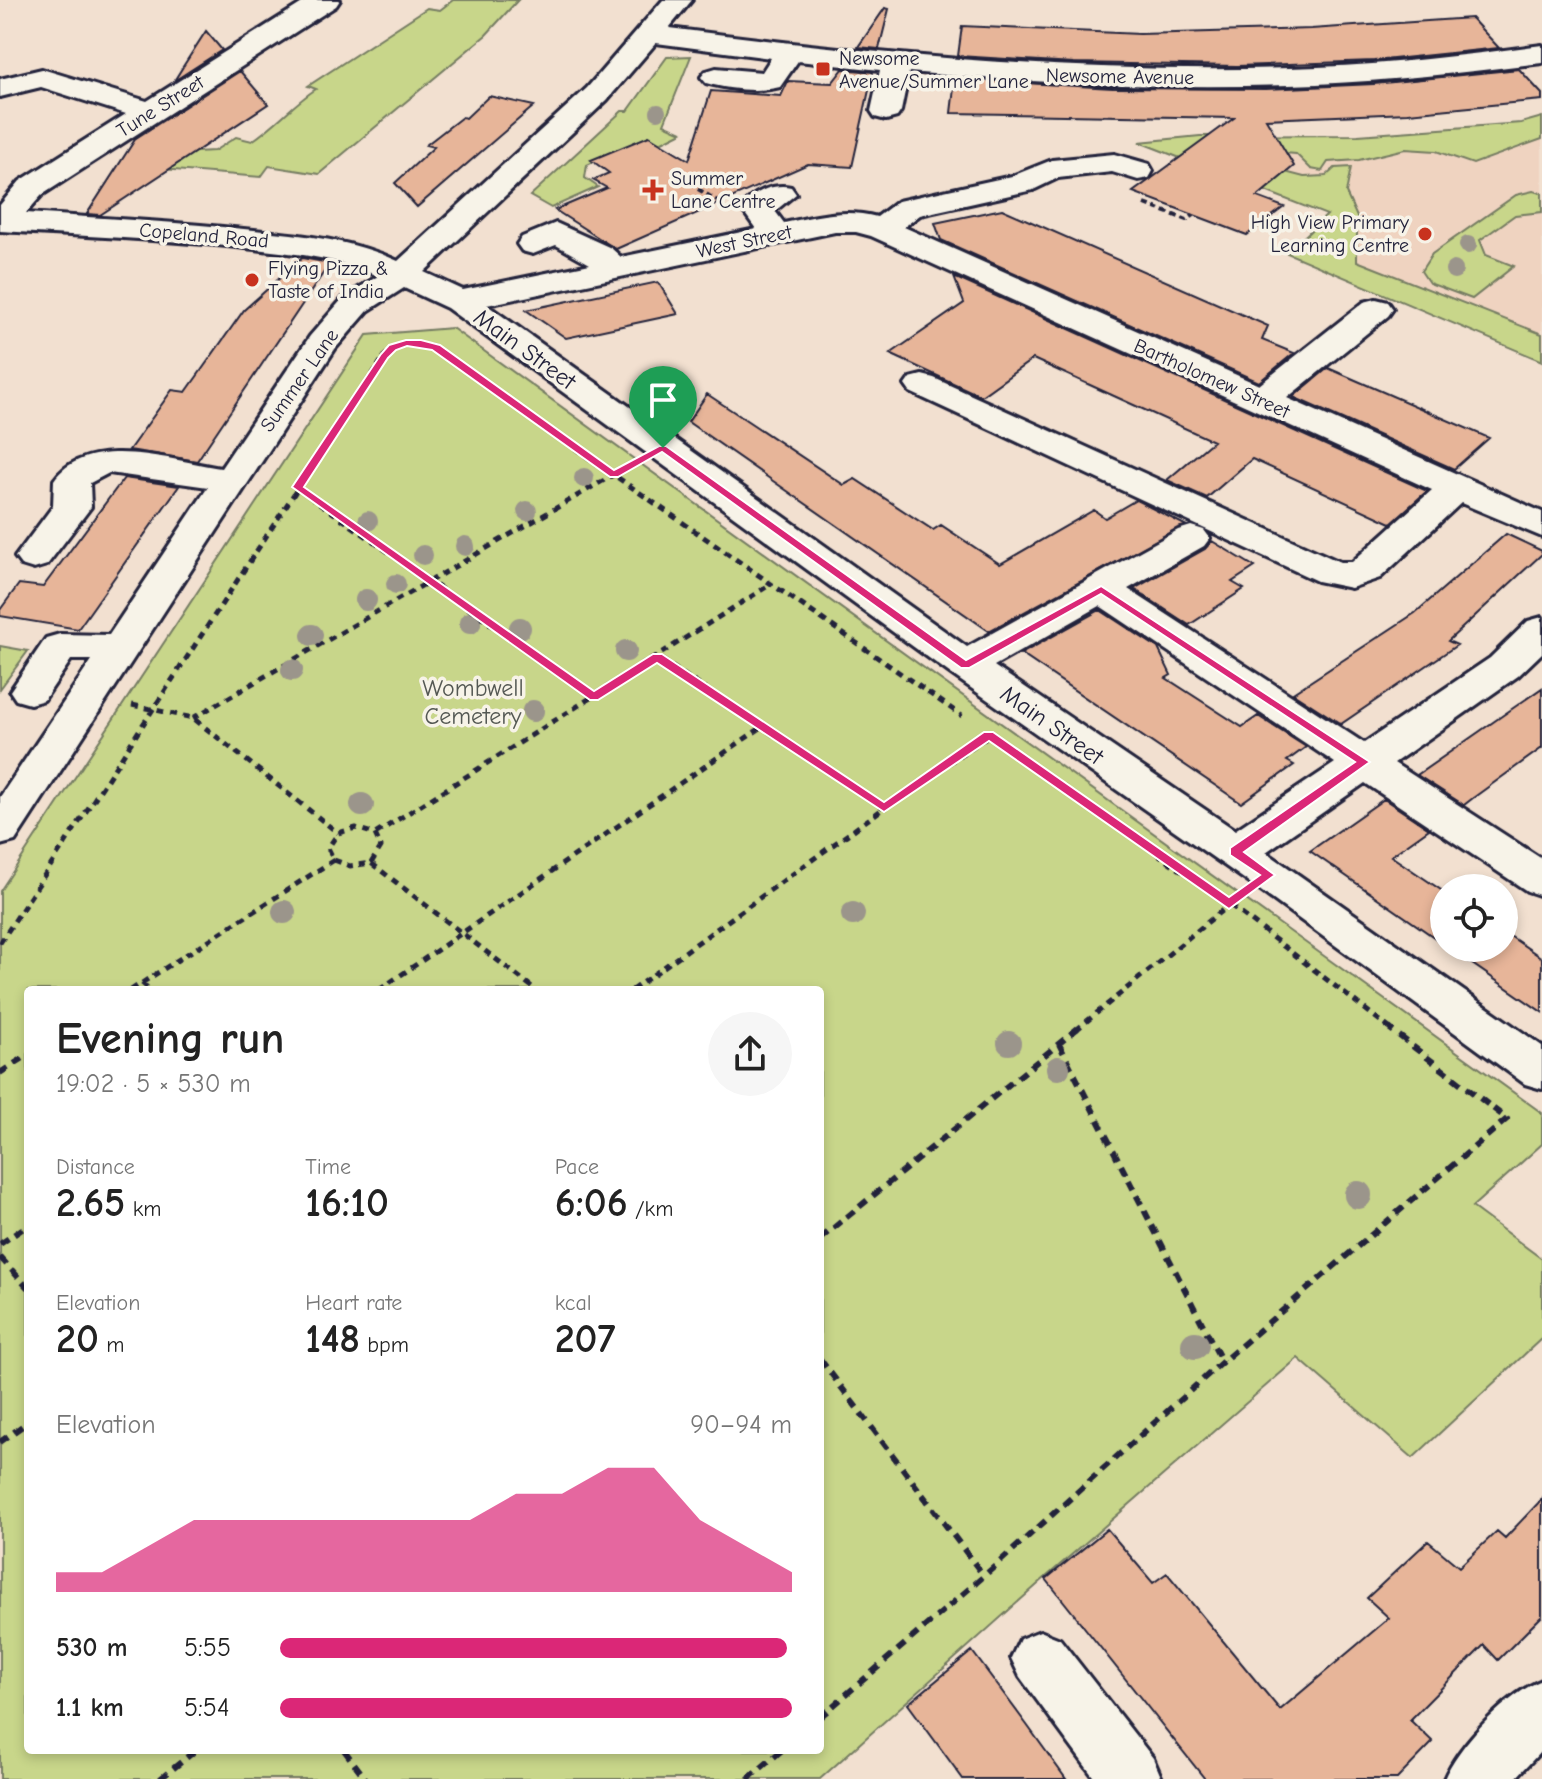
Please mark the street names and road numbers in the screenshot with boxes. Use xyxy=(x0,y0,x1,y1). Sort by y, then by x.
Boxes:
street label: Newsome Avenue xyxy=(1046,64,1194,89)
street label: Tune Street xyxy=(112,70,209,142)
street label: Copeland Road xyxy=(138,218,270,253)
street label: West Street xyxy=(694,220,795,263)
street label: Main Street xyxy=(469,303,582,396)
street label: Summer Lane xyxy=(256,325,343,436)
street label: Bartholomew Street xyxy=(1130,334,1294,424)
street label: Main Street xyxy=(995,679,1110,771)

